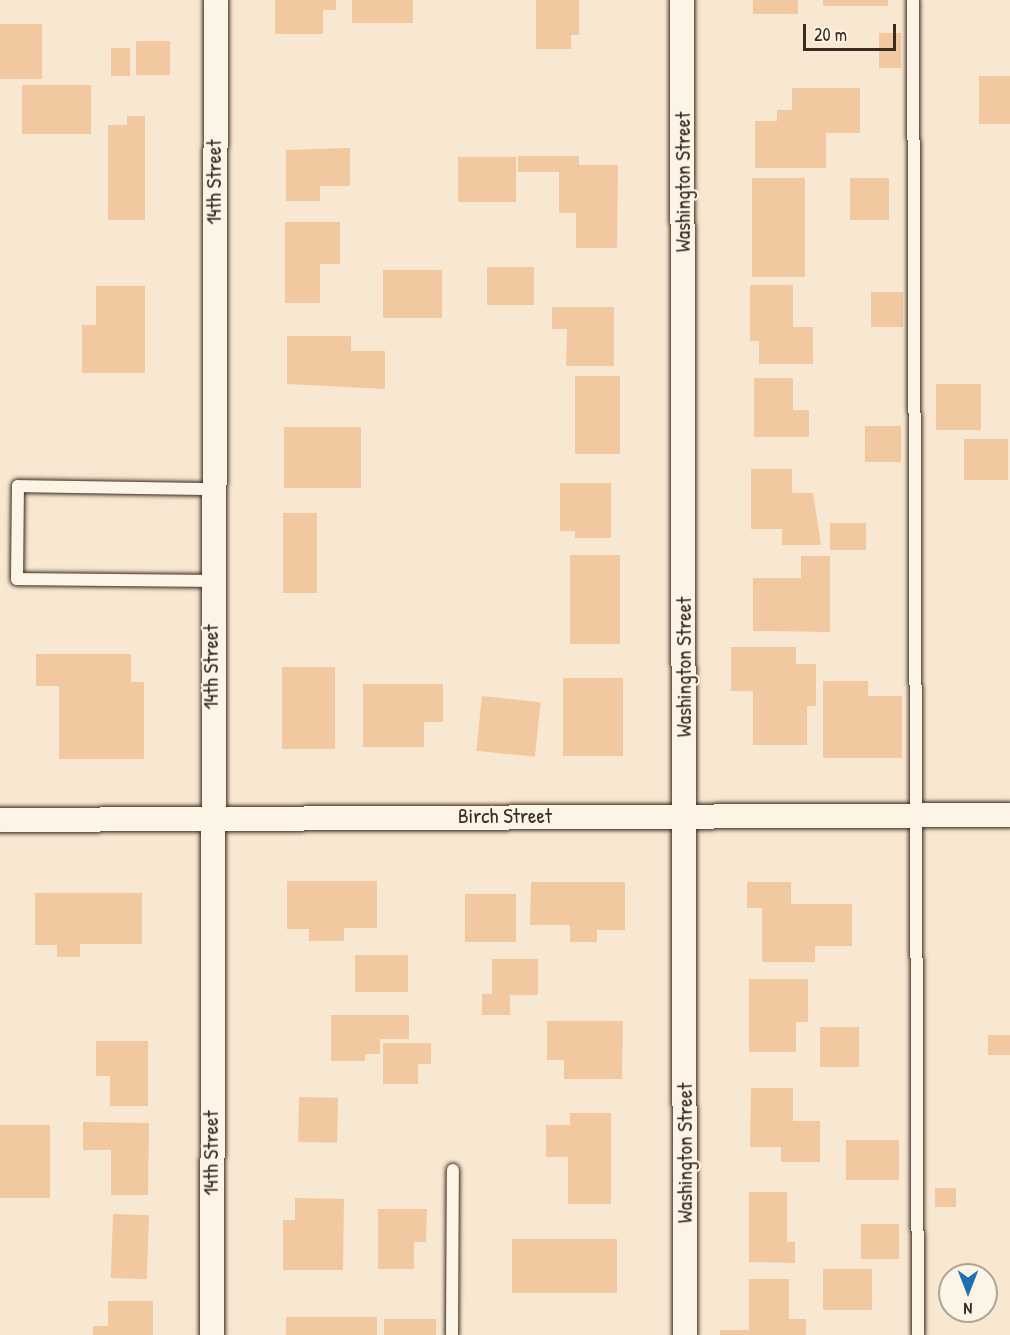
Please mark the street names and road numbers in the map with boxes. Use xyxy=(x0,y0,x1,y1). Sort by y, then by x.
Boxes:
street label: Washington Street xyxy=(670,112,696,252)
street label: 14th Street xyxy=(201,139,227,225)
street label: Washington Street xyxy=(671,597,697,737)
street label: 14th Street xyxy=(198,624,224,710)
street label: Birch Street xyxy=(458,803,552,829)
street label: Washington Street xyxy=(672,1083,698,1223)
street label: 14th Street xyxy=(198,1110,224,1196)

